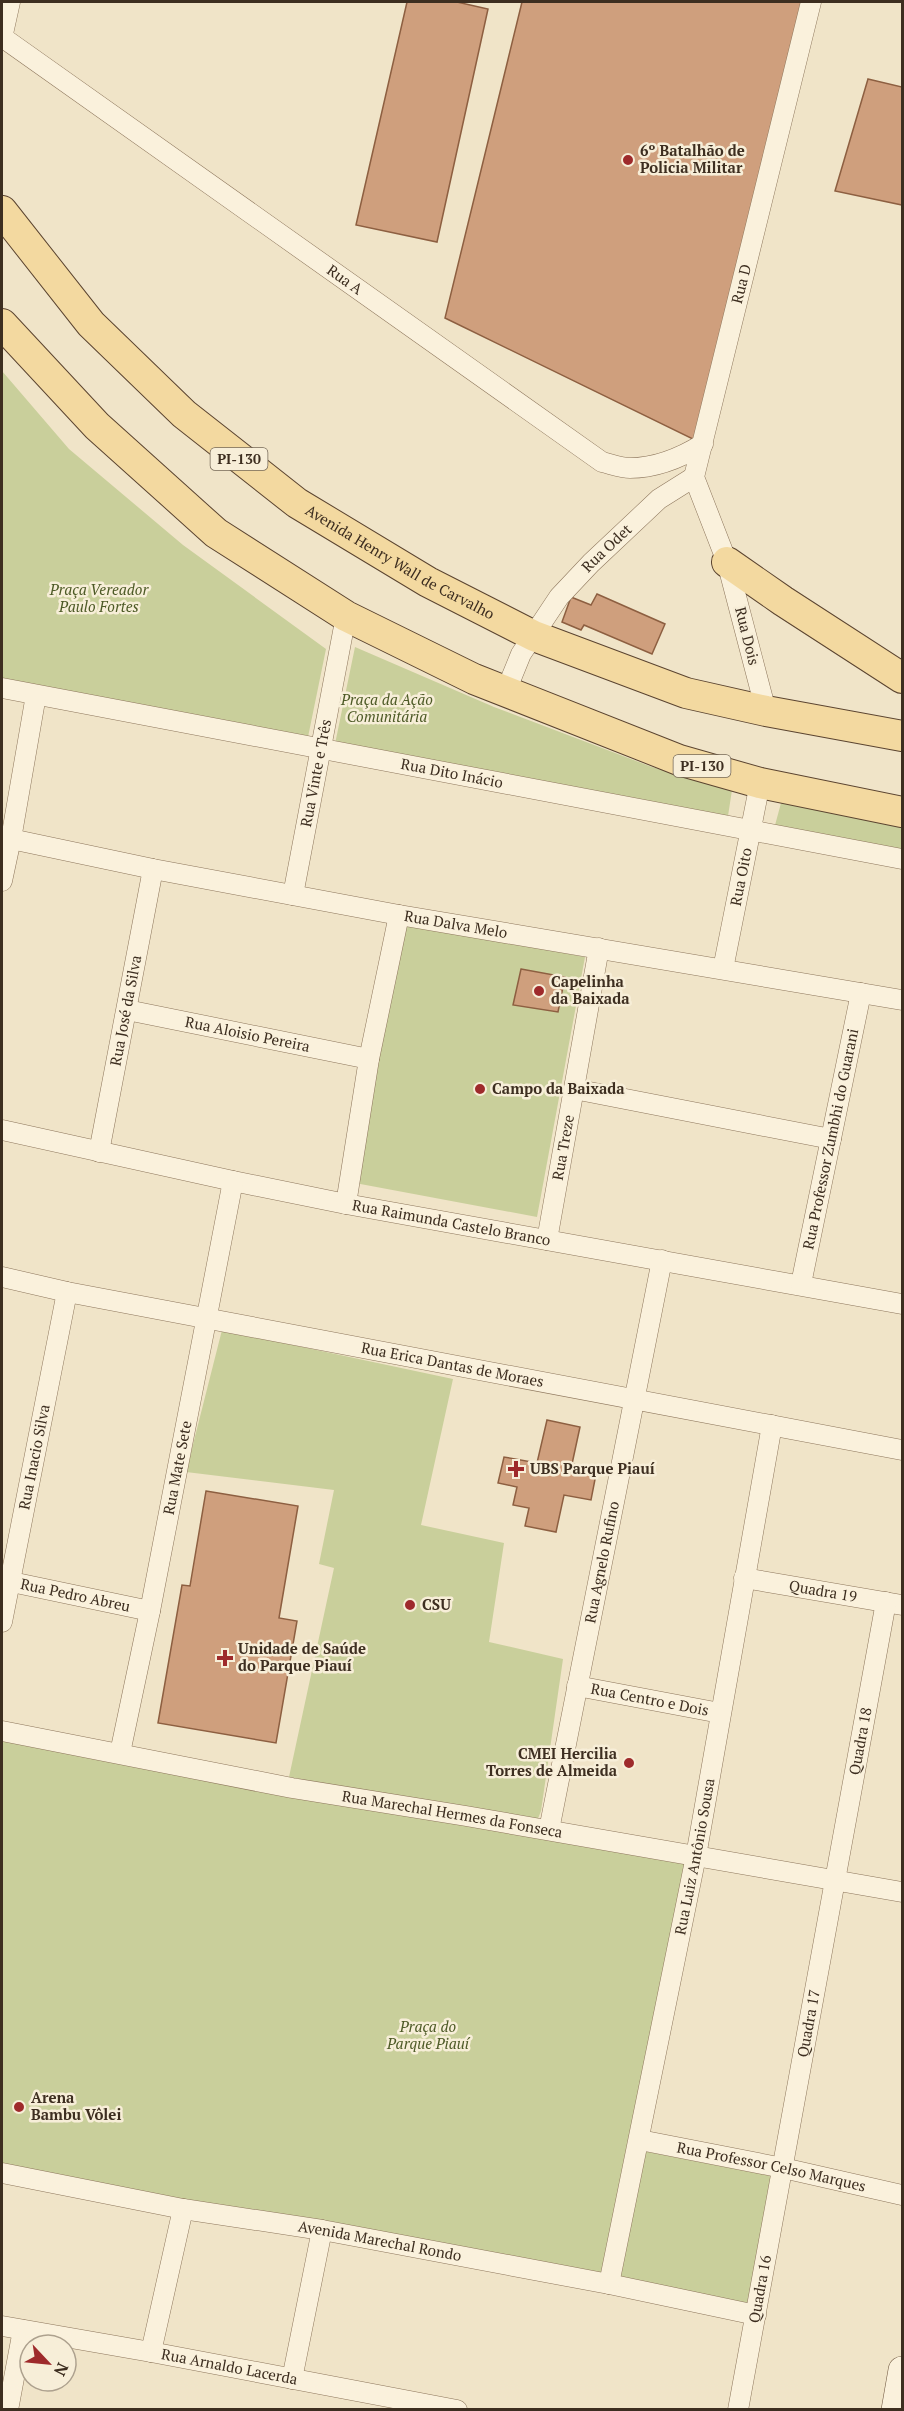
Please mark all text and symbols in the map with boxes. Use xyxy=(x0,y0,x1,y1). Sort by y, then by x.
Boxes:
place label: 6º Batalhão de Policia Militar xyxy=(640,140,745,177)
marker: 6º Batalhão de Policia Militar xyxy=(621,153,635,167)
street label: Rua A xyxy=(323,259,368,299)
street label: Rua D xyxy=(726,262,755,306)
road number: PI-130 xyxy=(210,448,268,470)
street label: Avenida Henry Wall de Carvalho xyxy=(302,500,498,623)
street label: Rua Odet xyxy=(577,519,636,576)
park label: Praça Vereador Paulo Fortes xyxy=(49,579,149,616)
street label: Rua Dois xyxy=(731,605,765,667)
park label: Praça da Ação Comunitária xyxy=(340,689,433,726)
street label: Rua Vinte e Três xyxy=(295,717,335,829)
street label: Rua Dito Inácio xyxy=(399,753,505,792)
road number: PI-130 xyxy=(674,755,730,777)
street label: Rua Oito xyxy=(725,846,756,907)
street label: Rua Dalva Melo xyxy=(403,905,509,942)
street label: Rua José da Silva xyxy=(105,953,145,1067)
place label: Capelinha da Baixada xyxy=(551,971,630,1008)
marker: Capelinha da Baixada xyxy=(532,984,546,998)
street label: Rua Aloisio Pereira xyxy=(184,1011,312,1056)
street label: Rua Professor Zumbhi do Guarani xyxy=(797,1027,862,1251)
place label: Campo da Baixada xyxy=(492,1078,625,1098)
marker: Campo da Baixada xyxy=(473,1082,487,1096)
street label: Rua Treze xyxy=(547,1113,578,1182)
street label: Rua Raimunda Castelo Branco xyxy=(351,1194,552,1250)
street label: Rua Erica Dantas de Moraes xyxy=(360,1337,546,1391)
street label: Rua Inacio Silva xyxy=(13,1402,54,1511)
street label: Rua Mate Sete xyxy=(158,1419,196,1516)
place label: UBS Parque Piauí xyxy=(530,1458,655,1478)
marker: UBS Parque Piauí xyxy=(507,1460,525,1478)
street label: Rua Agnelo Rufino xyxy=(579,1499,623,1625)
street label: Rua Pedro Abreu xyxy=(19,1573,133,1616)
street label: Quadra 19 xyxy=(788,1575,859,1606)
place label: CSU xyxy=(422,1594,451,1614)
marker: CSU xyxy=(403,1598,417,1612)
place label: Unidade de Saúde do Parque Piauí xyxy=(238,1638,366,1675)
marker: Unidade de Saúde do Parque Piauí xyxy=(216,1649,234,1667)
street label: Rua Centro e Dois xyxy=(589,1678,711,1720)
street label: Quadra 18 xyxy=(844,1705,876,1777)
place label: CMEI Hercilia Torres de Almeida xyxy=(486,1743,618,1780)
marker: CMEI Hercilia Torres de Almeida xyxy=(622,1756,636,1770)
street label: Rua Luiz Antônio Sousa xyxy=(669,1776,719,1936)
street label: Rua Marechal Hermes da Fonseca xyxy=(341,1785,565,1842)
street label: Quadra 17 xyxy=(792,1988,824,2059)
park label: Praça do Parque Piauí xyxy=(386,2016,471,2053)
place label: Arena Bambu Vôlei xyxy=(31,2087,121,2124)
marker: Arena Bambu Vôlei xyxy=(12,2100,26,2114)
street label: Rua Professor Celso Marques xyxy=(675,2136,868,2195)
street label: Avenida Marechal Rondo xyxy=(297,2216,463,2265)
street label: Quadra 16 xyxy=(743,2253,775,2324)
north arrow xyxy=(18,2333,78,2393)
street label: Rua Arnaldo Lacerda xyxy=(160,2343,300,2389)
text: N xyxy=(49,2359,74,2380)

